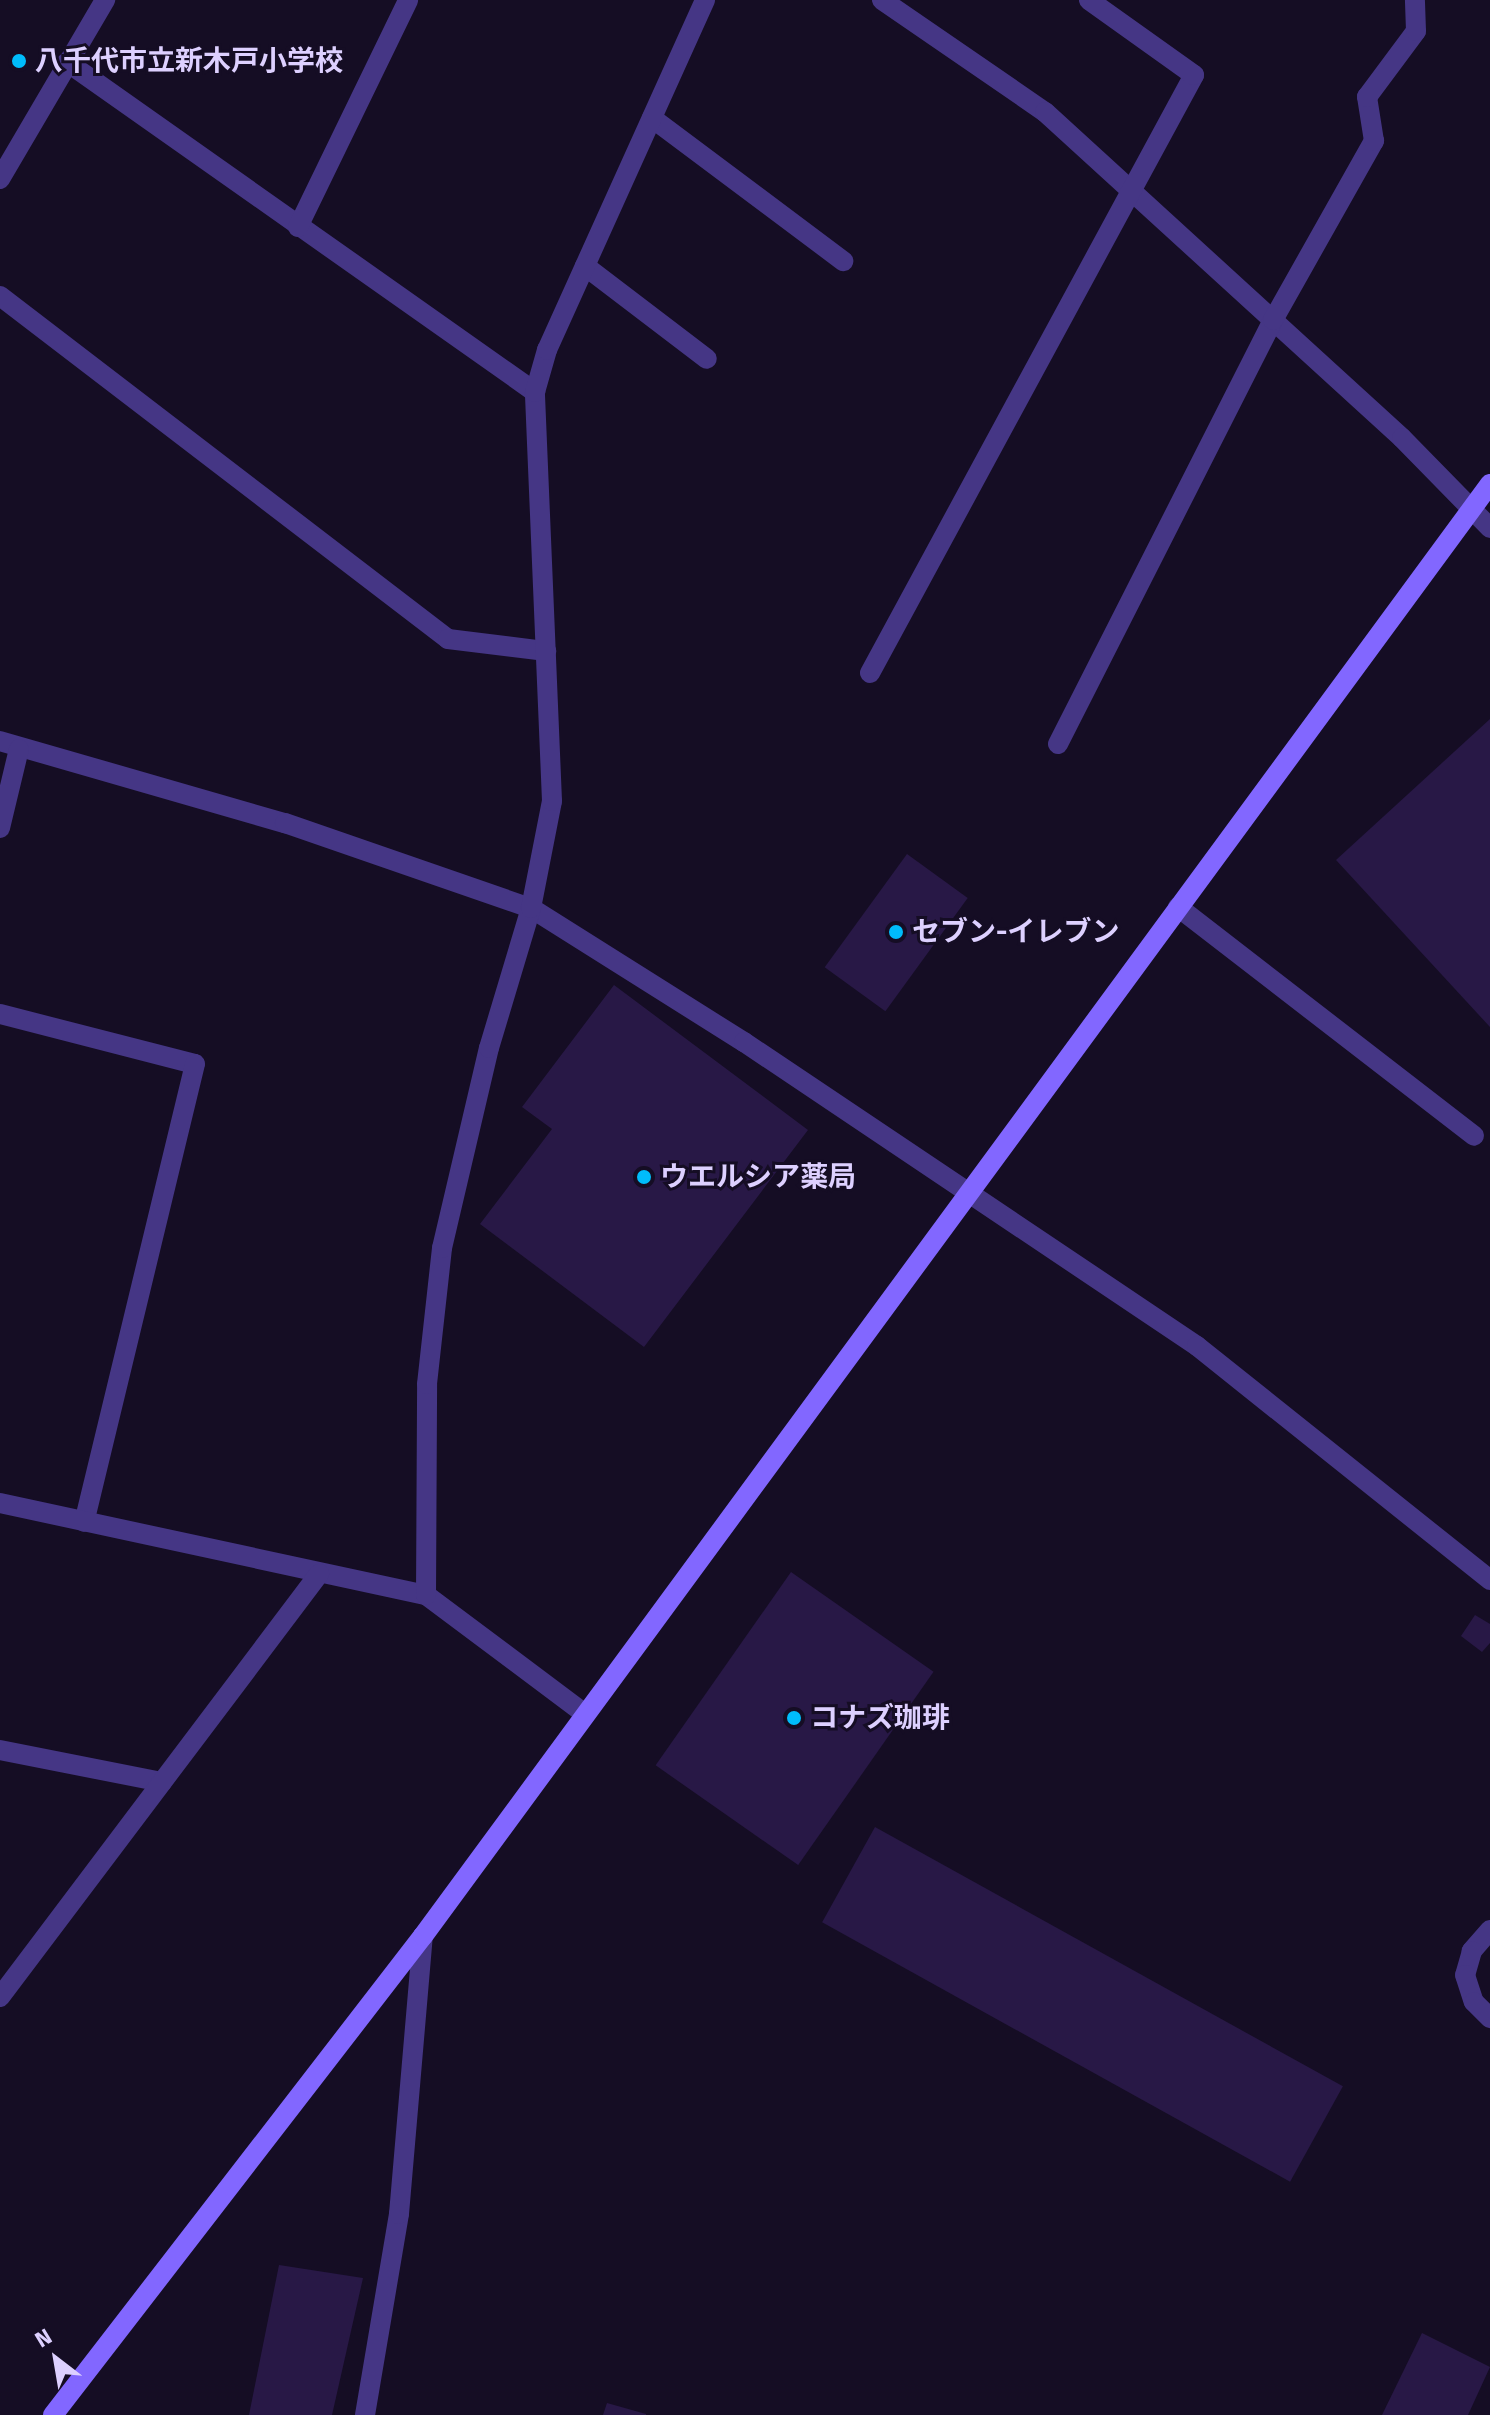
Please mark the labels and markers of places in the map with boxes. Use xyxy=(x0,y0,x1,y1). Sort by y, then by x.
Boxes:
place label: 八千代市立新木戸小学校 xyxy=(35,44,343,78)
marker: 八千代市立新木戸小学校 xyxy=(10,52,28,70)
place label: セブン-イレブン xyxy=(912,915,1119,949)
marker: セブン-イレブン xyxy=(887,923,905,941)
place label: ウエルシア薬局 xyxy=(660,1160,856,1194)
marker: ウエルシア薬局 xyxy=(635,1168,653,1186)
place label: コナズ珈琲 xyxy=(810,1701,950,1735)
marker: コナズ珈琲 xyxy=(785,1709,803,1727)

